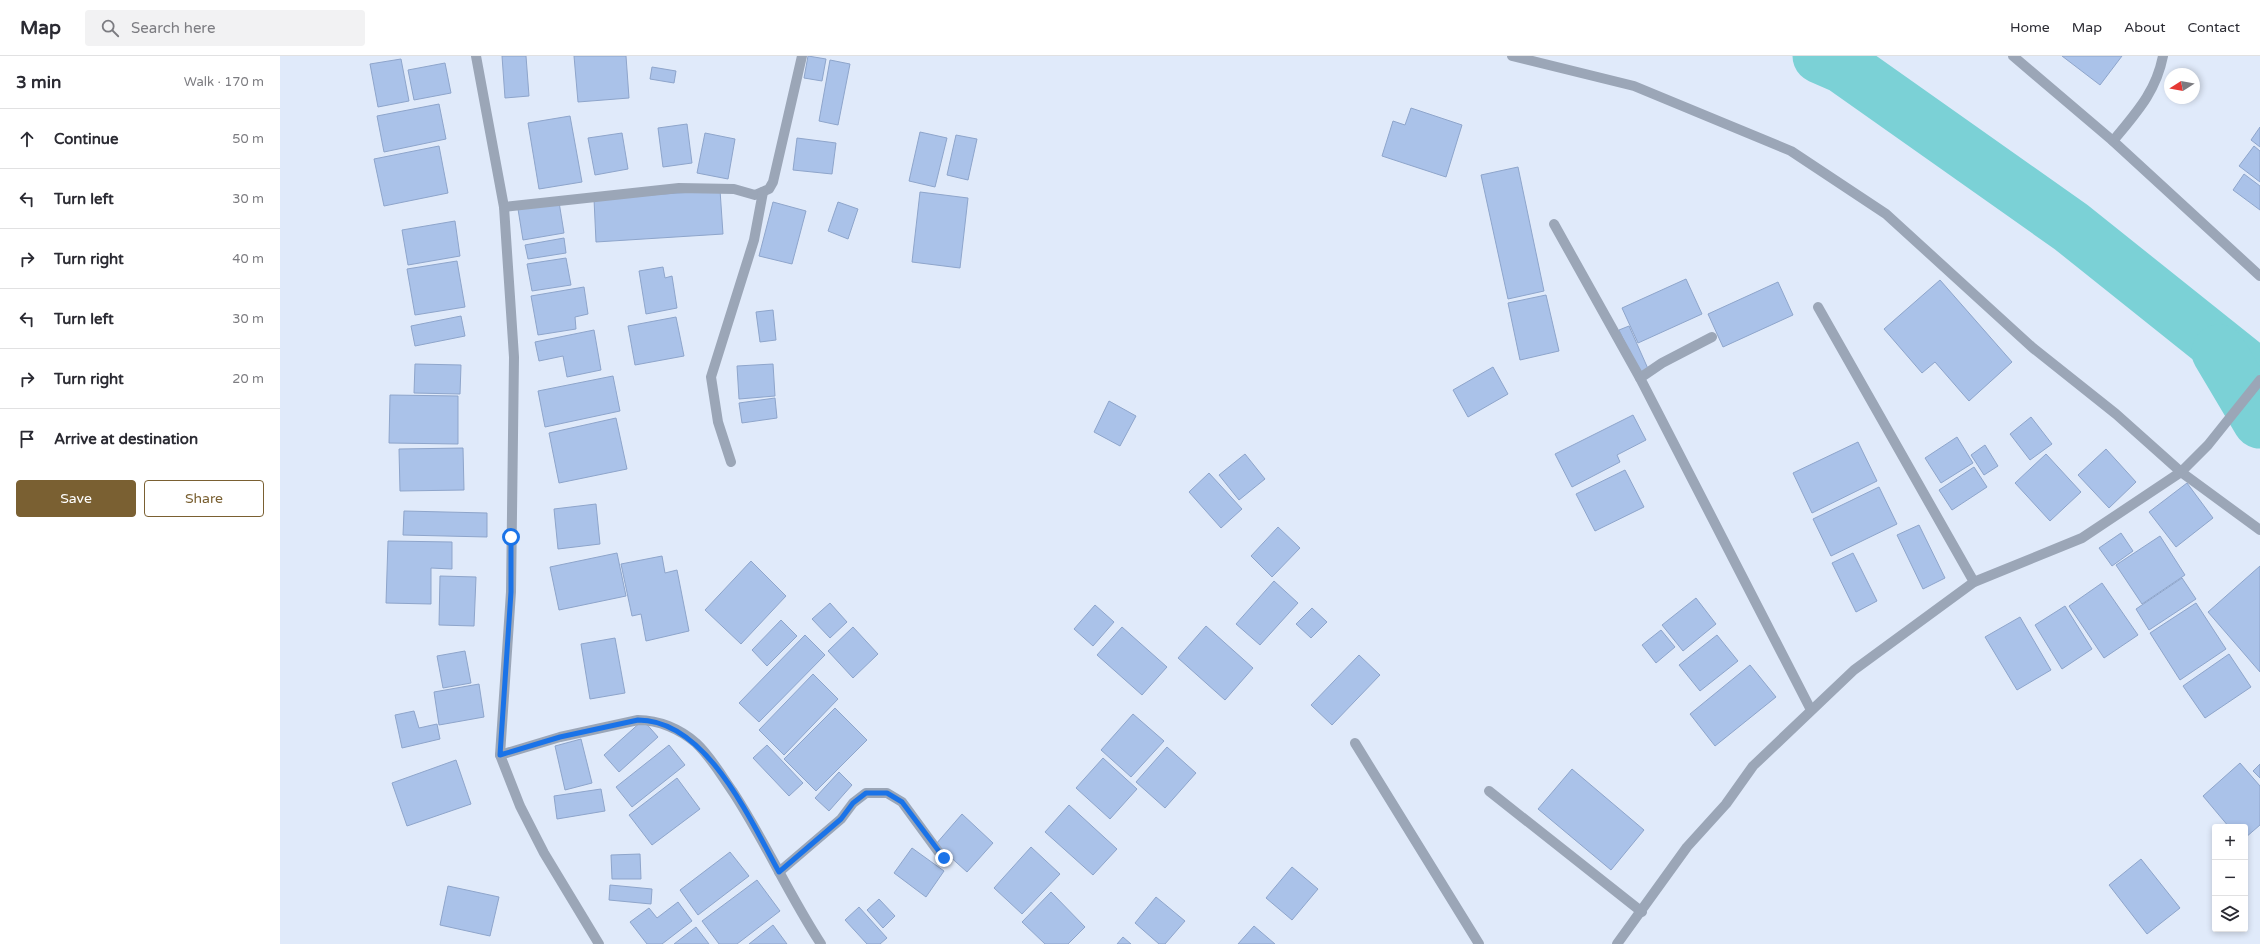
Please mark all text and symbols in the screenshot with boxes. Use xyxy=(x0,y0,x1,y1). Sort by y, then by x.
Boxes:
search box xyxy=(85,10,365,46)
text: Map xyxy=(20,17,61,39)
icon: search xyxy=(99,17,121,39)
text: Search here xyxy=(131,19,215,37)
text: Home xyxy=(2010,19,2050,36)
text: Map xyxy=(2072,19,2102,36)
text: About xyxy=(2124,19,2166,36)
text: Contact xyxy=(2188,19,2240,36)
north arrow xyxy=(2164,68,2200,104)
text: 3 min xyxy=(16,72,61,93)
text: Walk · 170 m xyxy=(184,74,264,90)
icon: ahead xyxy=(16,128,38,150)
text: Continue xyxy=(54,130,118,148)
text: 50 m xyxy=(232,131,264,147)
icon: left xyxy=(16,188,38,210)
text: Turn left xyxy=(54,190,114,208)
text: 30 m xyxy=(232,191,264,207)
icon: right xyxy=(16,248,38,270)
text: Turn right xyxy=(54,250,124,268)
text: 40 m xyxy=(232,251,264,267)
icon: left xyxy=(16,308,38,330)
text: Turn left xyxy=(54,310,114,328)
text: 30 m xyxy=(232,311,264,327)
icon: right xyxy=(16,368,38,390)
text: Turn right xyxy=(54,370,124,388)
text: 20 m xyxy=(232,371,264,387)
icon: arrive xyxy=(16,428,38,450)
text: Arrive at destination xyxy=(54,430,198,448)
button: Save xyxy=(16,480,136,517)
button: Share xyxy=(144,480,264,517)
route start xyxy=(502,528,520,546)
map controls xyxy=(2212,824,2248,932)
button: + xyxy=(2212,824,2248,860)
route end xyxy=(935,849,953,867)
button: − xyxy=(2212,860,2248,896)
button: layers xyxy=(2212,896,2248,932)

